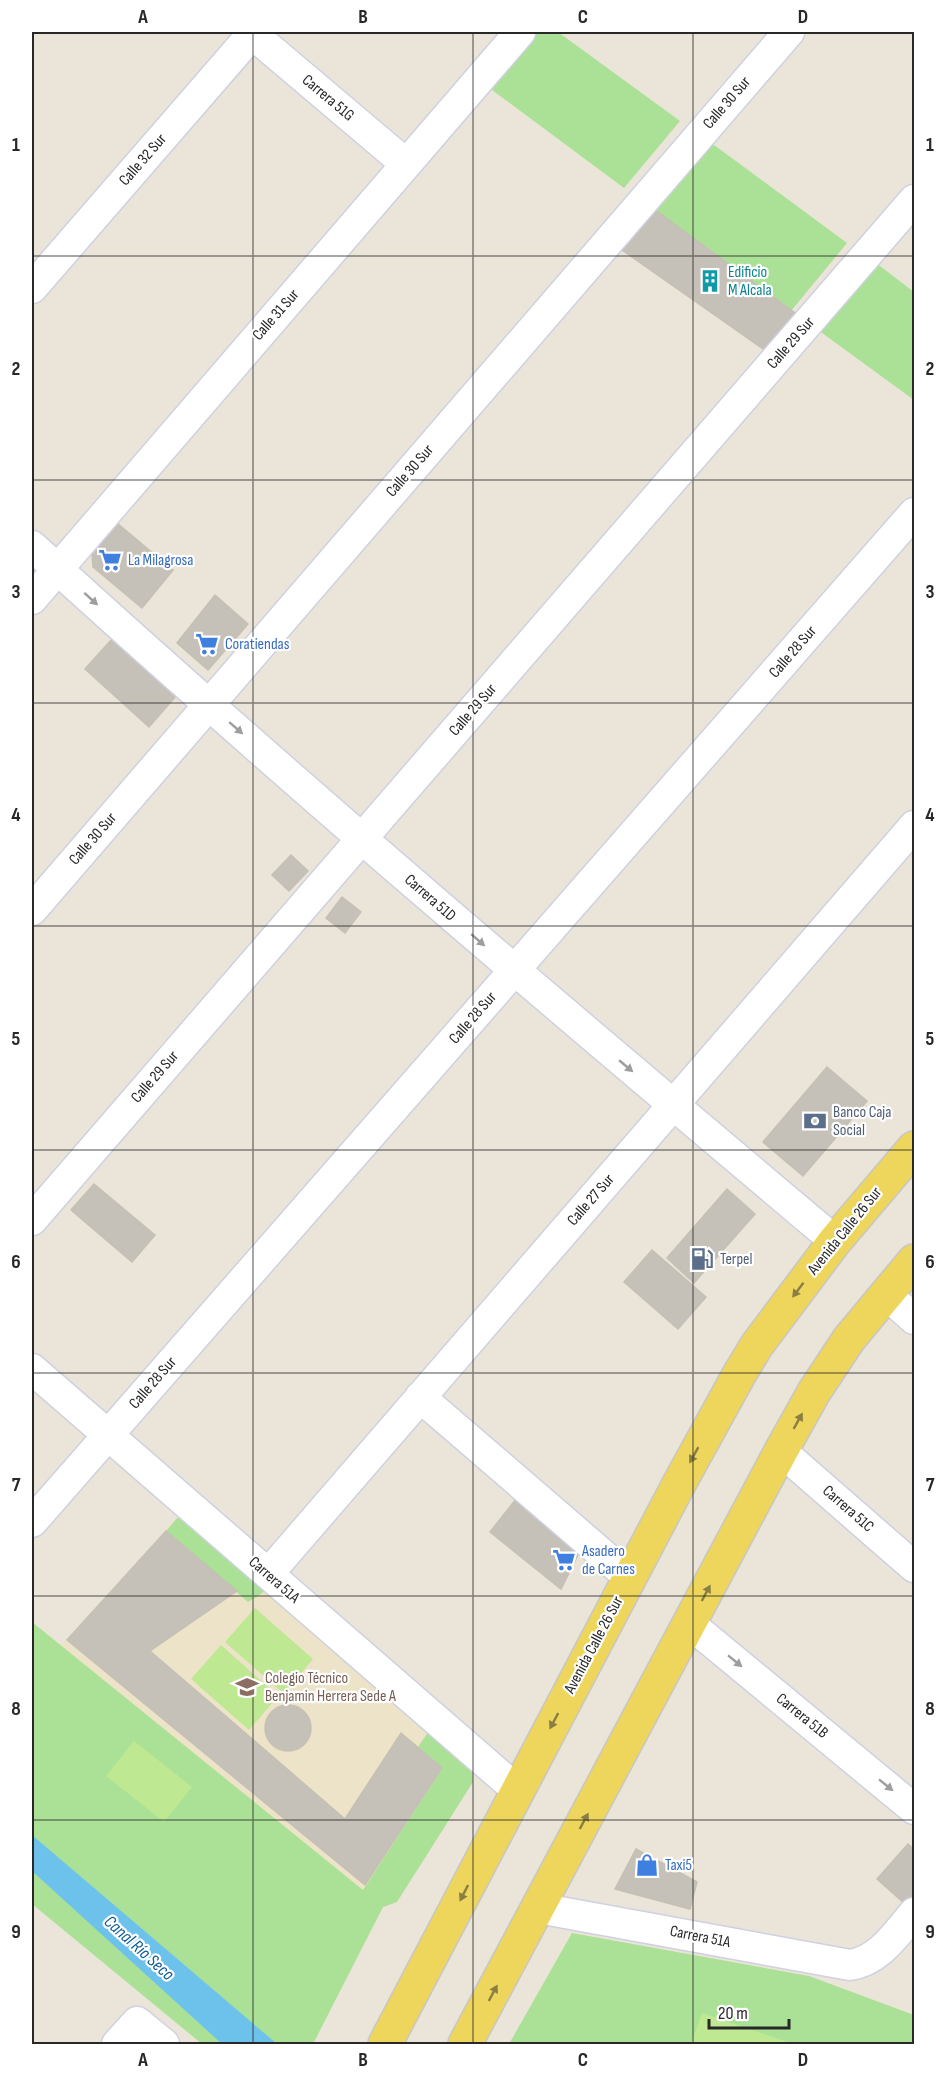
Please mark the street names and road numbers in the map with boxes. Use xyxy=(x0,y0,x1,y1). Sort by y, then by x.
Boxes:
street label: Carrera 51G xyxy=(298,71,358,125)
street label: Calle 30 Sur xyxy=(699,73,755,133)
street label: Calle 32 Sur xyxy=(115,130,171,190)
street label: Calle 31 Sur xyxy=(249,285,304,344)
street label: Calle 29 Sur xyxy=(763,313,819,373)
street label: Calle 30 Sur xyxy=(382,441,438,501)
street label: Calle 28 Sur xyxy=(765,622,821,682)
street label: Calle 29 Sur xyxy=(445,680,501,740)
street label: Calle 30 Sur xyxy=(65,809,121,869)
street label: Carrera 51D xyxy=(400,870,460,926)
street label: Calle 28 Sur xyxy=(445,988,501,1048)
street label: Calle 29 Sur xyxy=(127,1047,183,1107)
street label: Calle 27 Sur xyxy=(563,1170,619,1230)
street label: Avenida Calle 26 Sur xyxy=(803,1183,886,1279)
street label: Calle 28 Sur xyxy=(125,1353,181,1413)
street label: Carrera 51C xyxy=(818,1482,878,1537)
street label: Carrera 51A xyxy=(245,1553,303,1607)
street label: Avenida Calle 26 Sur xyxy=(560,1593,628,1698)
street label: Carrera 51B xyxy=(772,1689,832,1743)
street label: Carrera 51A xyxy=(668,1922,732,1952)

